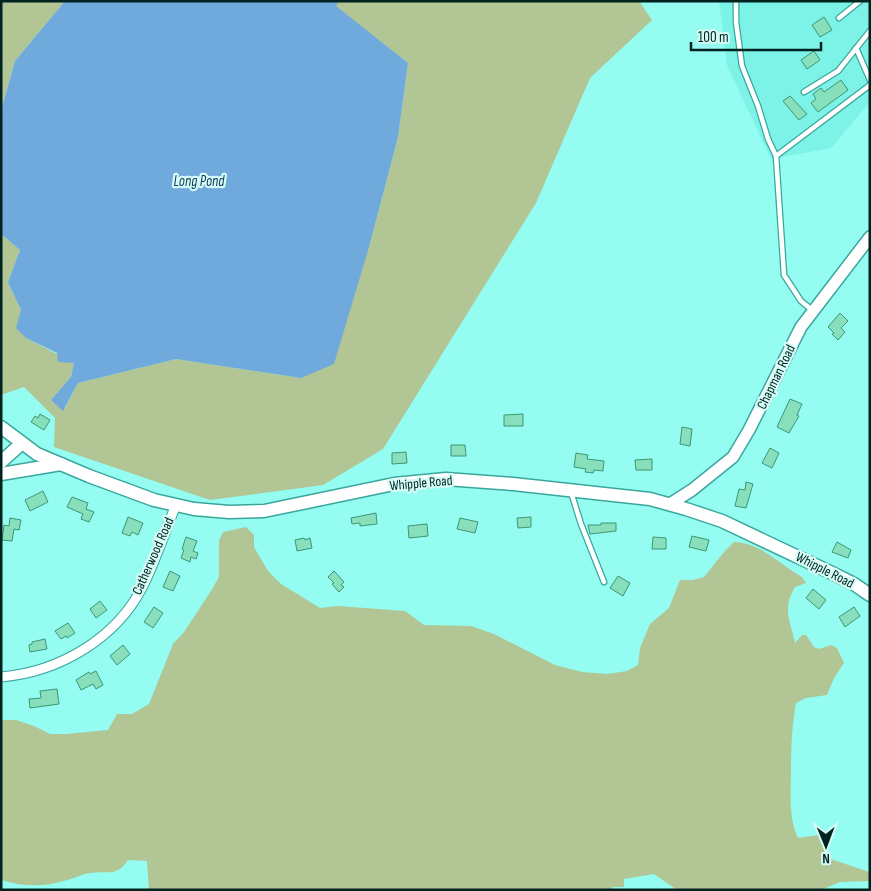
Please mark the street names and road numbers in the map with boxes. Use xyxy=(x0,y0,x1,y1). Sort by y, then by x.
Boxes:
street label: Chapman Road xyxy=(753,342,799,412)
street label: Whipple Road xyxy=(389,472,453,494)
street label: Catherwood Road xyxy=(128,515,178,597)
street label: Whipple Road xyxy=(793,548,857,592)

